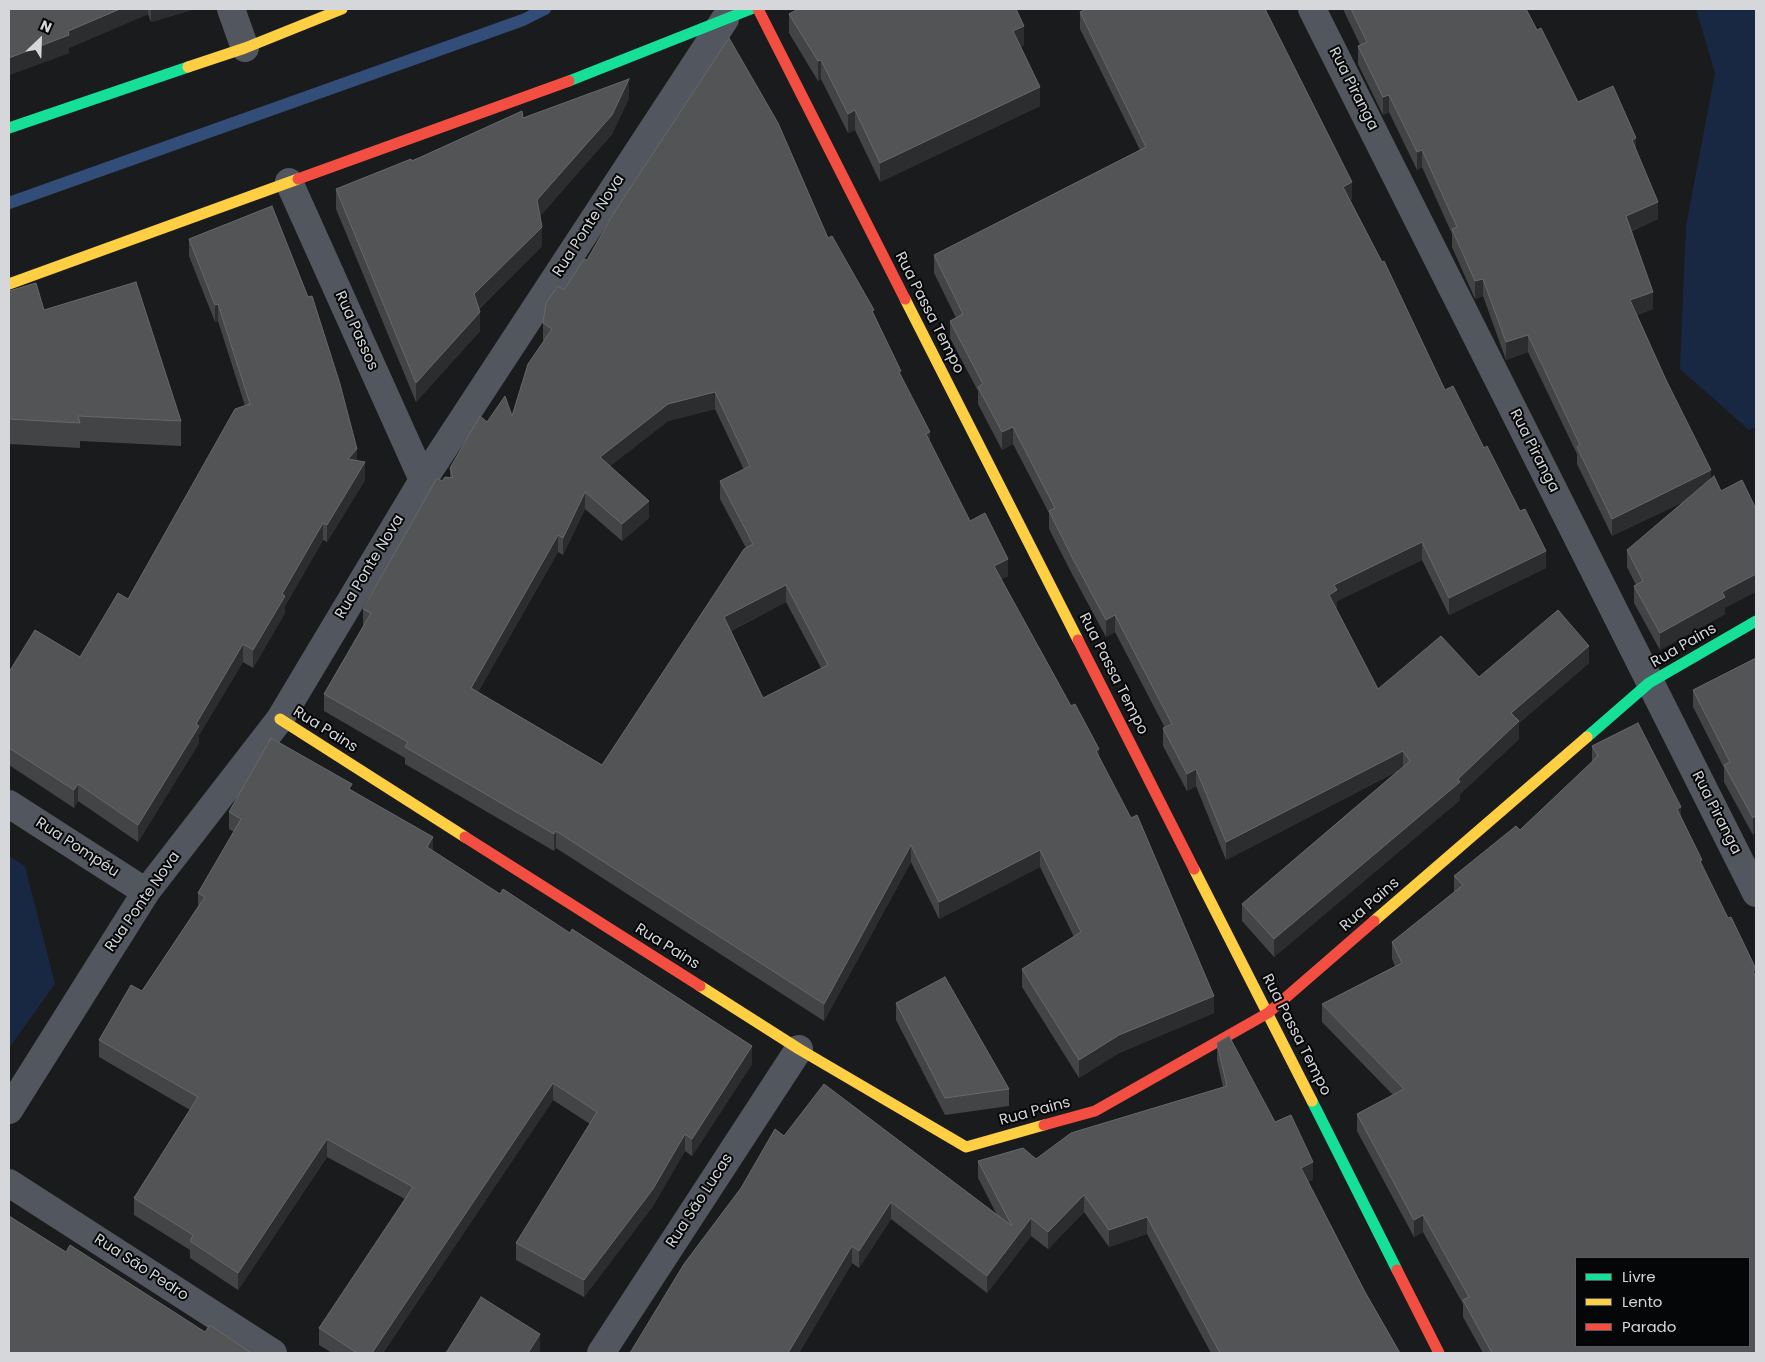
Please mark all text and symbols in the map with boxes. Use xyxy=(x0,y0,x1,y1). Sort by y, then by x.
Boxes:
north arrow xyxy=(15,15,65,65)
text: N xyxy=(37,15,55,38)
street label: Rua Piranga xyxy=(1324,44,1382,134)
street label: Rua Ponte Nova xyxy=(549,172,629,280)
street label: Rua Passa Tempo xyxy=(891,249,967,377)
street label: Rua Passos xyxy=(331,289,381,373)
street label: Rua Piranga xyxy=(1505,406,1563,496)
street label: Rua Ponte Nova xyxy=(332,512,408,622)
street label: Rua Passa Tempo xyxy=(1075,610,1151,738)
street label: Rua Pains xyxy=(1648,620,1720,672)
street label: Rua Pains xyxy=(289,703,361,757)
street label: Rua Piranga xyxy=(1687,768,1745,858)
street label: Rua Pompéu xyxy=(32,814,122,882)
street label: Rua Ponte Nova xyxy=(102,848,184,956)
street label: Rua Pains xyxy=(1337,874,1403,936)
street label: Rua Pains xyxy=(631,920,703,974)
street label: Rua Passa Tempo xyxy=(1258,971,1334,1099)
street label: Rua Pains xyxy=(998,1094,1072,1130)
street label: Rua São Lucas xyxy=(663,1151,737,1251)
street label: Rua São Pedro xyxy=(91,1231,191,1305)
legend xyxy=(1575,1257,1750,1347)
text: Livre xyxy=(1622,1266,1655,1287)
text: Lento xyxy=(1622,1291,1662,1312)
text: Parado xyxy=(1622,1316,1676,1337)

